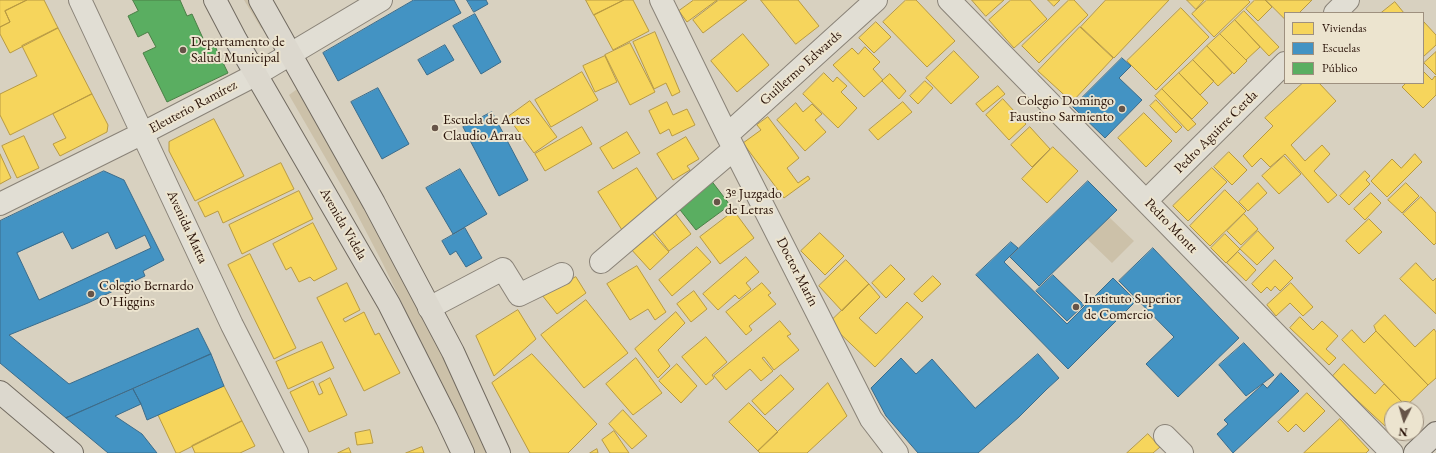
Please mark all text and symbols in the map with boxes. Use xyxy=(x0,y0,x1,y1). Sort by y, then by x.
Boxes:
legend xyxy=(1284,12,1424,84)
text: Viviendas xyxy=(1322,20,1367,36)
street label: Guillermo Edwards xyxy=(757,27,845,109)
place label: Departamento de Salud Municipal xyxy=(191,34,285,66)
text: Escuelas xyxy=(1322,40,1360,56)
marker: Departamento de Salud Municipal xyxy=(178,45,188,55)
text: Público xyxy=(1322,60,1357,76)
street label: Eleuterio Ramírez xyxy=(146,77,240,137)
street label: Pedro Aguirre Cerda xyxy=(1171,87,1261,177)
place label: Colegio Domingo Faustino Sarmiento xyxy=(1010,93,1114,126)
marker: Colegio Domingo Faustino Sarmiento xyxy=(1117,104,1127,114)
place label: Escuela de Artes Claudio Arrau xyxy=(443,112,530,144)
marker: Escuela de Artes Claudio Arrau xyxy=(430,123,440,133)
street label: Avenida Videla xyxy=(316,185,370,263)
place label: 3º Juzgado de Letras xyxy=(725,186,782,218)
street label: Avenida Matta xyxy=(163,188,211,266)
street label: Pedro Montt xyxy=(1141,195,1201,257)
marker: 3º Juzgado de Letras xyxy=(712,197,722,207)
street label: Doctor Marín xyxy=(772,235,822,309)
place label: Colegio Bernardo O'Higgins xyxy=(99,278,194,310)
marker: Colegio Bernardo O'Higgins xyxy=(86,289,96,299)
place label: Instituto Superior de Comercio xyxy=(1084,291,1181,324)
marker: Instituto Superior de Comercio xyxy=(1071,302,1081,312)
north arrow xyxy=(1384,401,1424,441)
text: N xyxy=(1398,425,1408,439)

